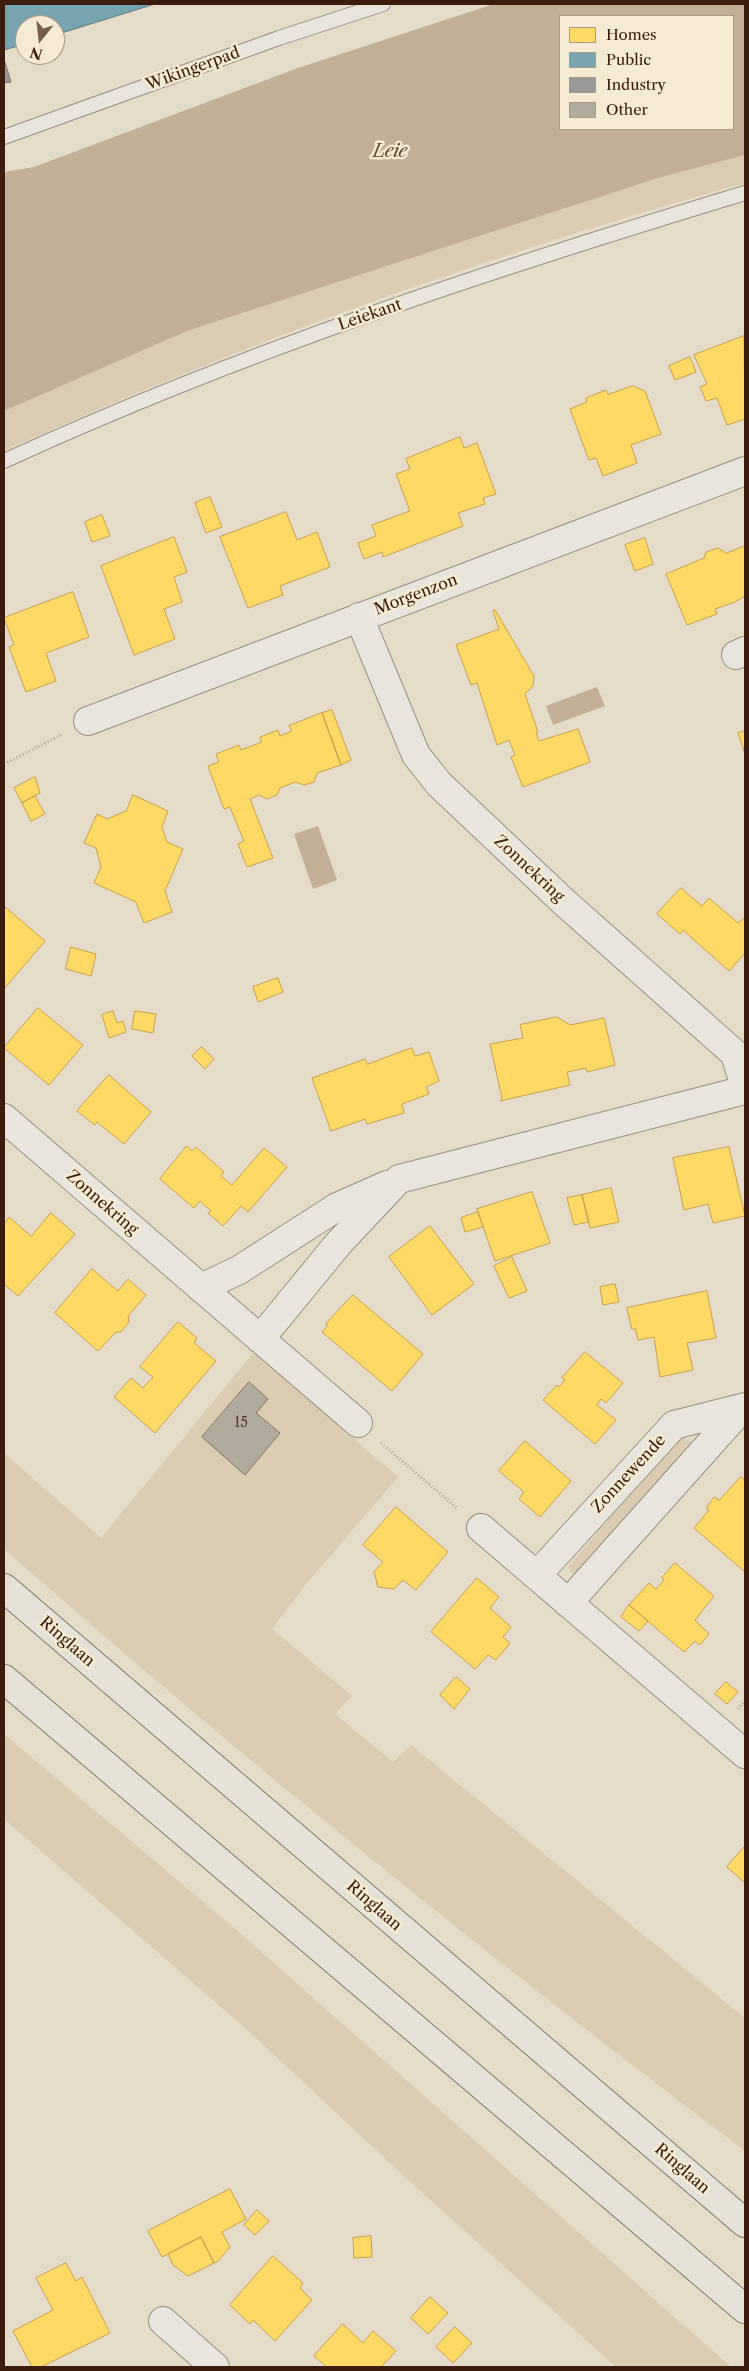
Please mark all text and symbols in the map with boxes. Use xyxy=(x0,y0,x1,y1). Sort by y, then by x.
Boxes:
north arrow xyxy=(15,15,65,65)
legend xyxy=(559,15,734,130)
text: Homes xyxy=(606,25,657,44)
text: N xyxy=(28,43,44,64)
street label: Wikingerpad xyxy=(143,43,243,95)
text: Public xyxy=(606,50,651,69)
text: Industry xyxy=(606,75,666,94)
text: Other xyxy=(606,100,648,119)
water label: Leie xyxy=(373,141,407,163)
street label: Leiekant xyxy=(336,295,404,335)
street label: Morgenzon xyxy=(372,570,460,620)
street label: Zonnekring xyxy=(490,832,568,906)
street label: Zonnekring xyxy=(62,1167,142,1239)
house number: 15 xyxy=(234,1415,248,1431)
street label: Zonnewende xyxy=(588,1431,670,1517)
street label: Ringlaan xyxy=(36,1613,98,1671)
street label: Ringlaan xyxy=(343,1877,405,1935)
street label: Ringlaan xyxy=(651,2140,713,2198)

